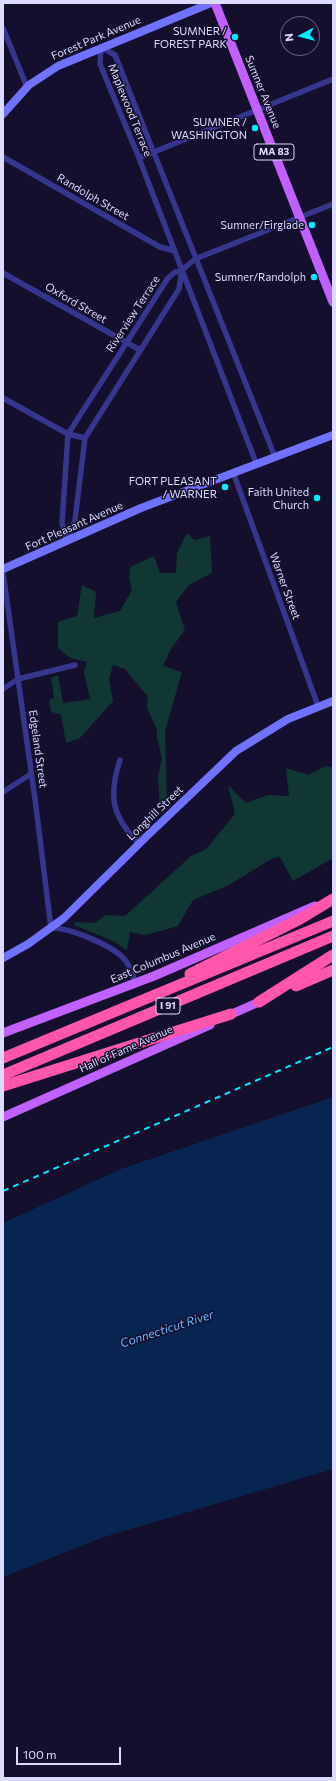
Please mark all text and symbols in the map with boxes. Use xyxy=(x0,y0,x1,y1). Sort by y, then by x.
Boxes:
street label: Forest Park Avenue xyxy=(49,13,143,63)
north arrow xyxy=(280,16,320,56)
place label: SUMNER / FOREST PARK xyxy=(154,24,227,50)
marker: SUMNER / FOREST PARK xyxy=(230,32,240,42)
text: N xyxy=(282,33,296,42)
street label: Sumner Avenue xyxy=(242,54,284,130)
street label: Maplewood Terrace xyxy=(105,62,155,158)
place label: SUMNER / WASHINGTON xyxy=(171,115,247,141)
marker: SUMNER / WASHINGTON xyxy=(250,123,260,133)
road number: MA 83 xyxy=(254,144,294,160)
street label: Randolph Street xyxy=(55,171,131,223)
place label: Sumner/Firglade xyxy=(221,218,304,232)
marker: Sumner/Firglade xyxy=(307,220,317,230)
place label: Sumner/Randolph xyxy=(215,270,306,284)
marker: Sumner/Randolph xyxy=(309,272,319,282)
street label: Riverview Terrace xyxy=(103,273,163,355)
street label: Oxford Street xyxy=(43,280,109,326)
place label: FORT PLEASANT / WARNER xyxy=(129,474,217,500)
marker: FORT PLEASANT / WARNER xyxy=(220,482,230,492)
place label: Faith United Church xyxy=(248,485,309,511)
marker: Faith United Church xyxy=(312,493,322,503)
street label: Fort Pleasant Avenue xyxy=(23,499,125,553)
street label: Warner Street xyxy=(267,551,303,621)
street label: Edgeland Street xyxy=(26,709,50,789)
street label: Longhill Street xyxy=(124,783,186,843)
street label: East Columbus Avenue xyxy=(108,930,218,986)
road number: I 91 xyxy=(156,998,180,1014)
street label: Hall of Fame Avenue xyxy=(77,1023,175,1075)
water label: Connecticut River xyxy=(118,1307,216,1351)
scale bar xyxy=(18,1739,123,1765)
text: 100 m xyxy=(23,1747,57,1761)

